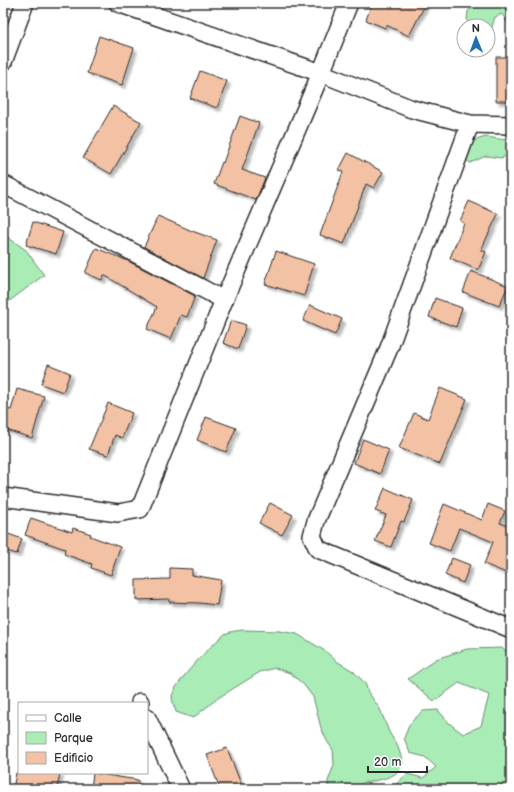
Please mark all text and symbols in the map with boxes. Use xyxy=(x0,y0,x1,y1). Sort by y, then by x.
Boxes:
north arrow xyxy=(456,18,496,58)
text: N xyxy=(472,22,480,35)
legend xyxy=(18,702,148,774)
text: Calle xyxy=(54,711,82,726)
text: Parque xyxy=(54,731,93,746)
scale bar xyxy=(368,748,427,774)
text: Edificio xyxy=(54,751,94,766)
text: 20 m xyxy=(374,755,401,770)

